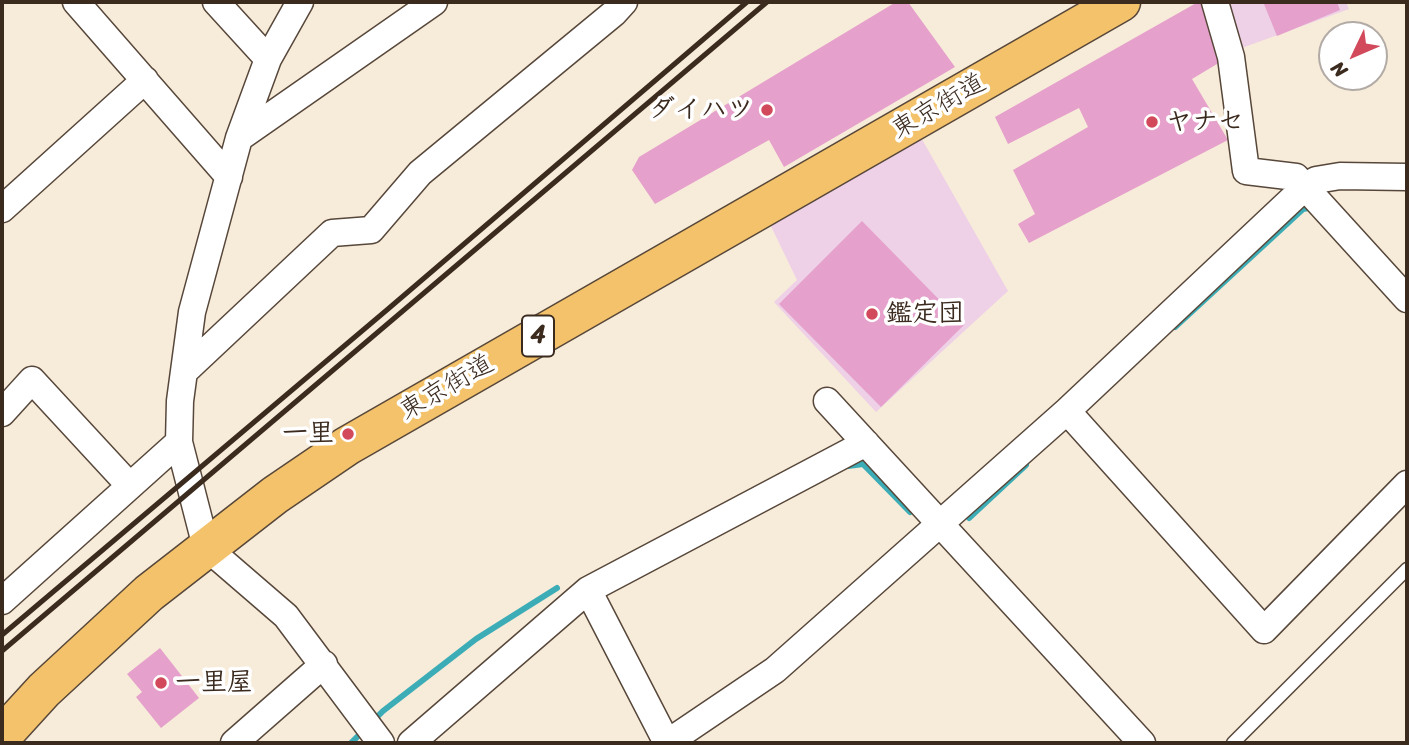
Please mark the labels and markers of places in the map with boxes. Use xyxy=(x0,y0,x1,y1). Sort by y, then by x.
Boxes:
place label: ダイハツ xyxy=(649,94,753,126)
marker: ダイハツ xyxy=(759,102,775,118)
place label: ヤナセ xyxy=(1166,106,1244,138)
marker: ヤナセ xyxy=(1144,114,1160,130)
place label: 鑑定団 xyxy=(886,298,964,330)
marker: 鑑定団 xyxy=(864,306,880,322)
place label: 一里 xyxy=(282,418,334,450)
marker: 一里 xyxy=(340,426,356,442)
place label: 一里屋 xyxy=(175,667,253,699)
marker: 一里屋 xyxy=(153,675,169,691)

